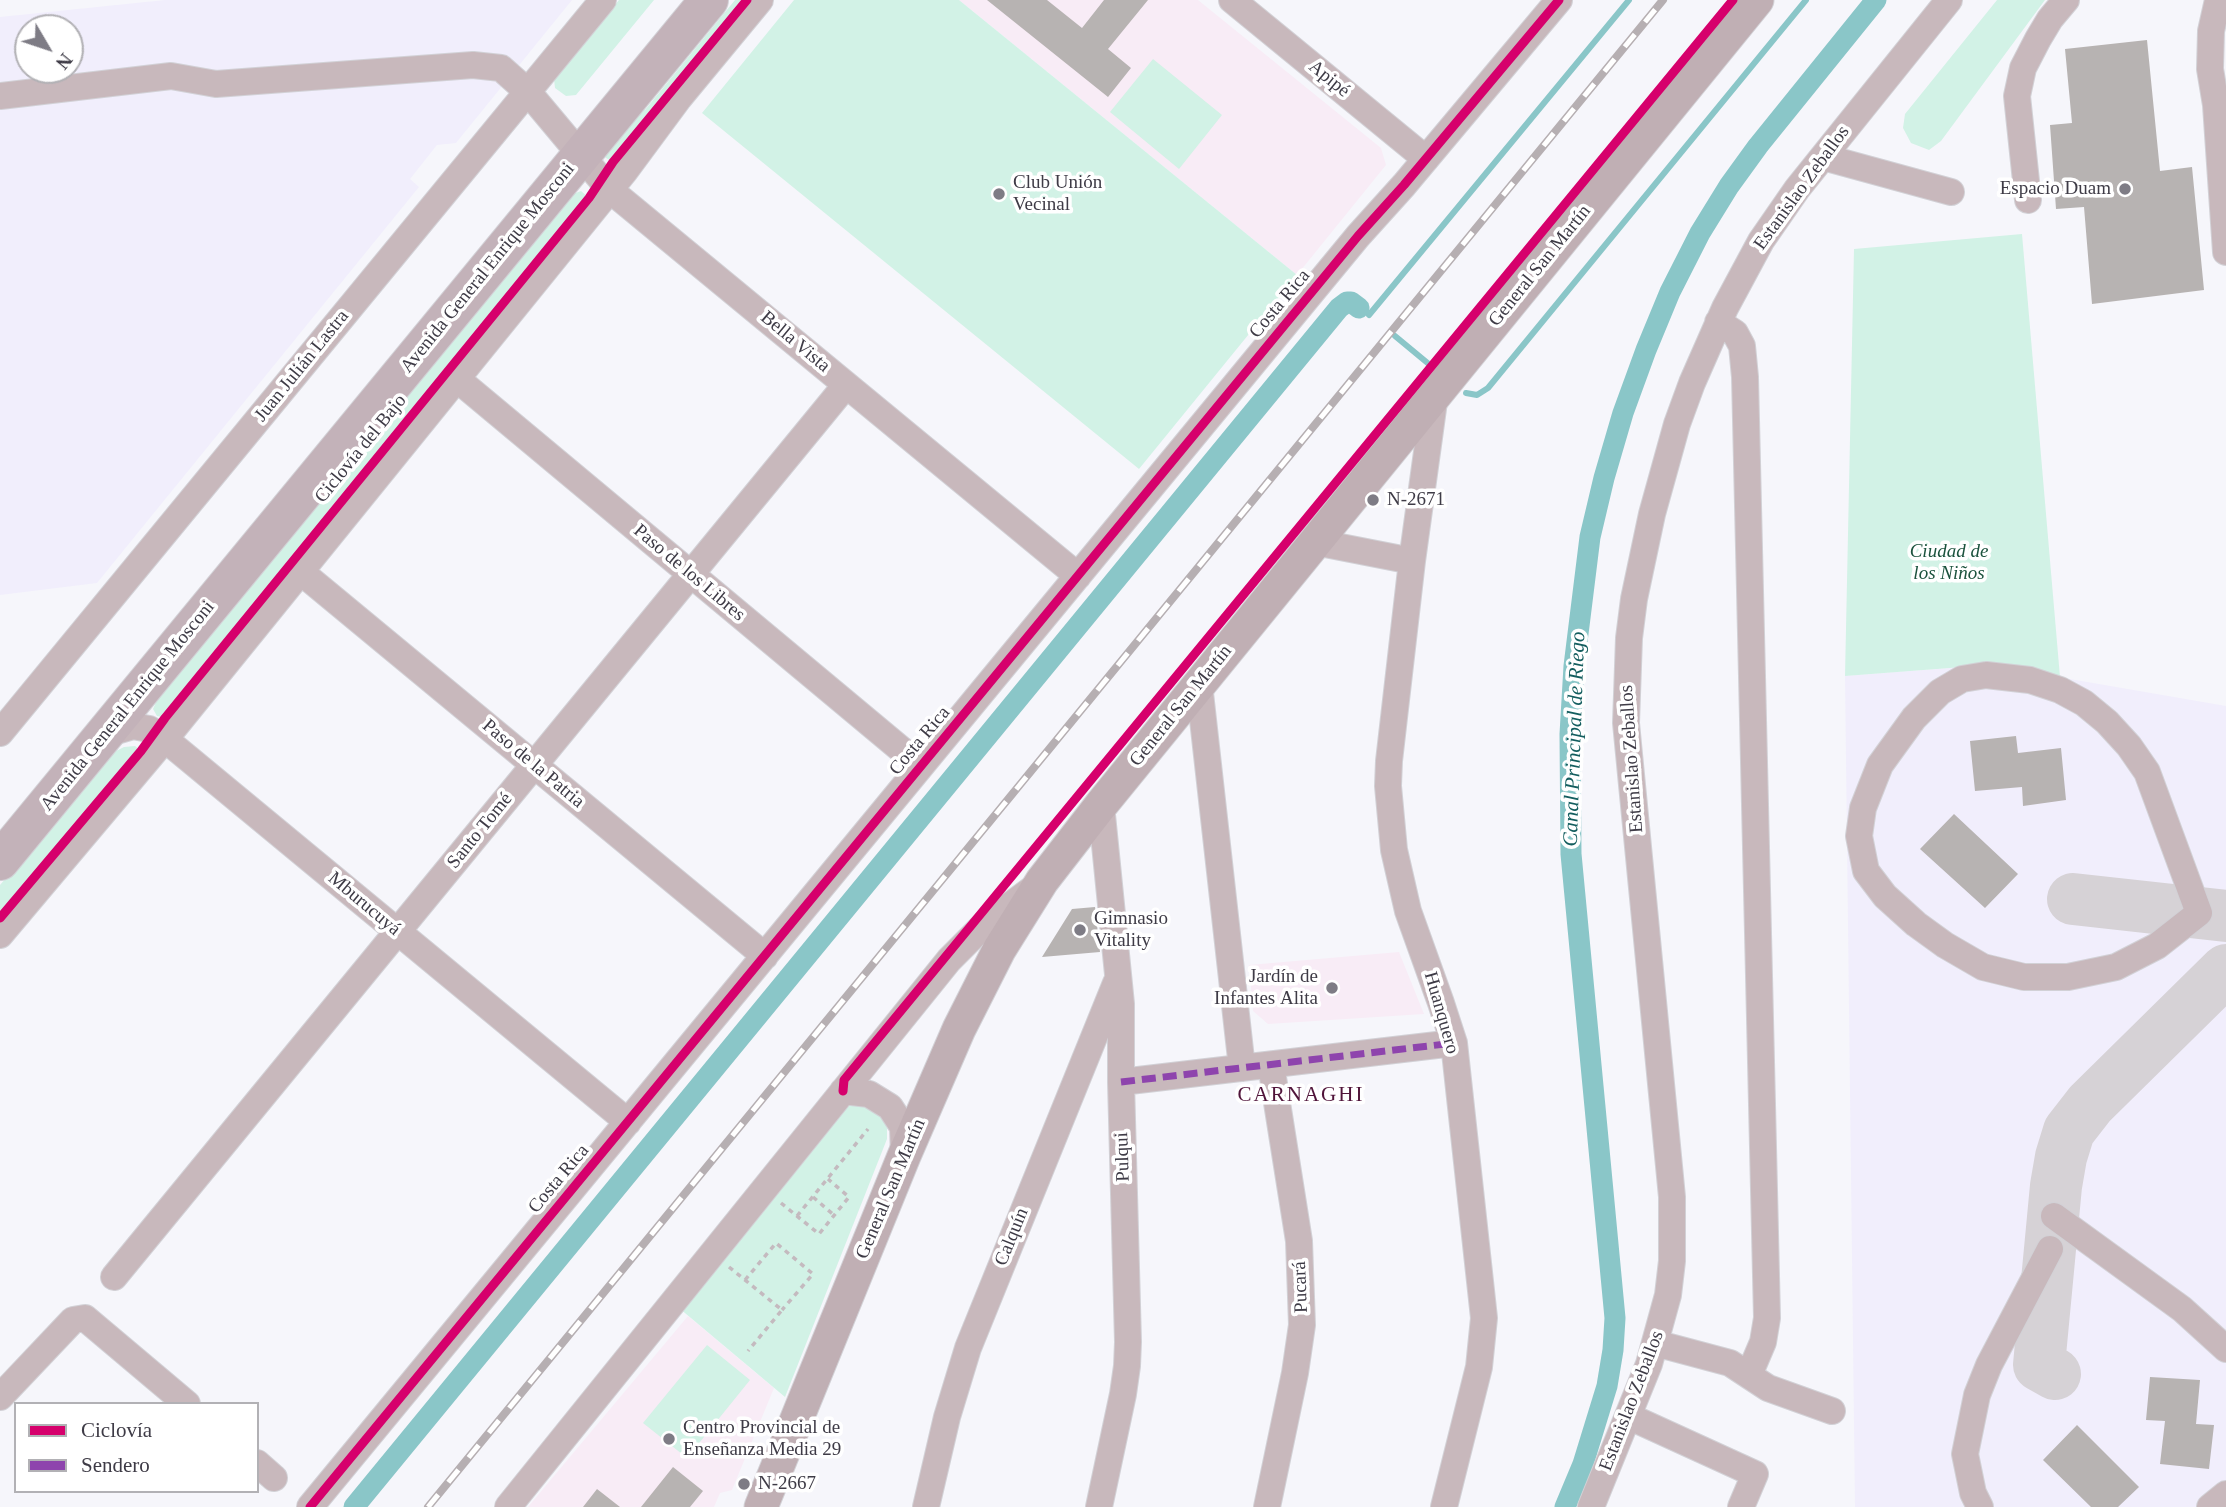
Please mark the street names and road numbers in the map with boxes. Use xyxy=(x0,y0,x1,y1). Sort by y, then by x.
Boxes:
street label: Apipé xyxy=(1304,56,1354,102)
street label: Estanislao Zeballos xyxy=(1749,121,1855,255)
street label: Avenida General Enrique Mosconi xyxy=(396,158,580,378)
street label: General San Martín xyxy=(1484,201,1596,331)
street label: Costa Rica xyxy=(1245,265,1315,343)
street label: Juan Julián Lastra xyxy=(250,306,354,426)
street label: Bella Vista xyxy=(756,306,834,378)
street label: Ciclovía del Bajo xyxy=(310,390,412,508)
street label: Paso de los Libres xyxy=(629,520,749,626)
street label: Avenida General Enrique Mosconi xyxy=(36,596,220,816)
street label: General San Martín xyxy=(1125,641,1237,771)
street label: Estanislao Zeballos xyxy=(1615,684,1649,834)
street label: Costa Rica xyxy=(885,702,955,780)
street label: Paso de la Patria xyxy=(477,715,589,813)
street label: Santo Tomé xyxy=(443,788,517,874)
street label: Mburucuyá xyxy=(323,867,405,941)
street label: Huanquero xyxy=(1418,969,1464,1057)
street label: General San Martín xyxy=(851,1116,931,1262)
street label: Pulqui xyxy=(1111,1132,1135,1182)
street label: Costa Rica xyxy=(524,1140,594,1218)
street label: Calquín xyxy=(990,1205,1034,1269)
street label: Pucará xyxy=(1289,1261,1313,1313)
street label: Estanislao Zeballos xyxy=(1595,1328,1669,1474)

